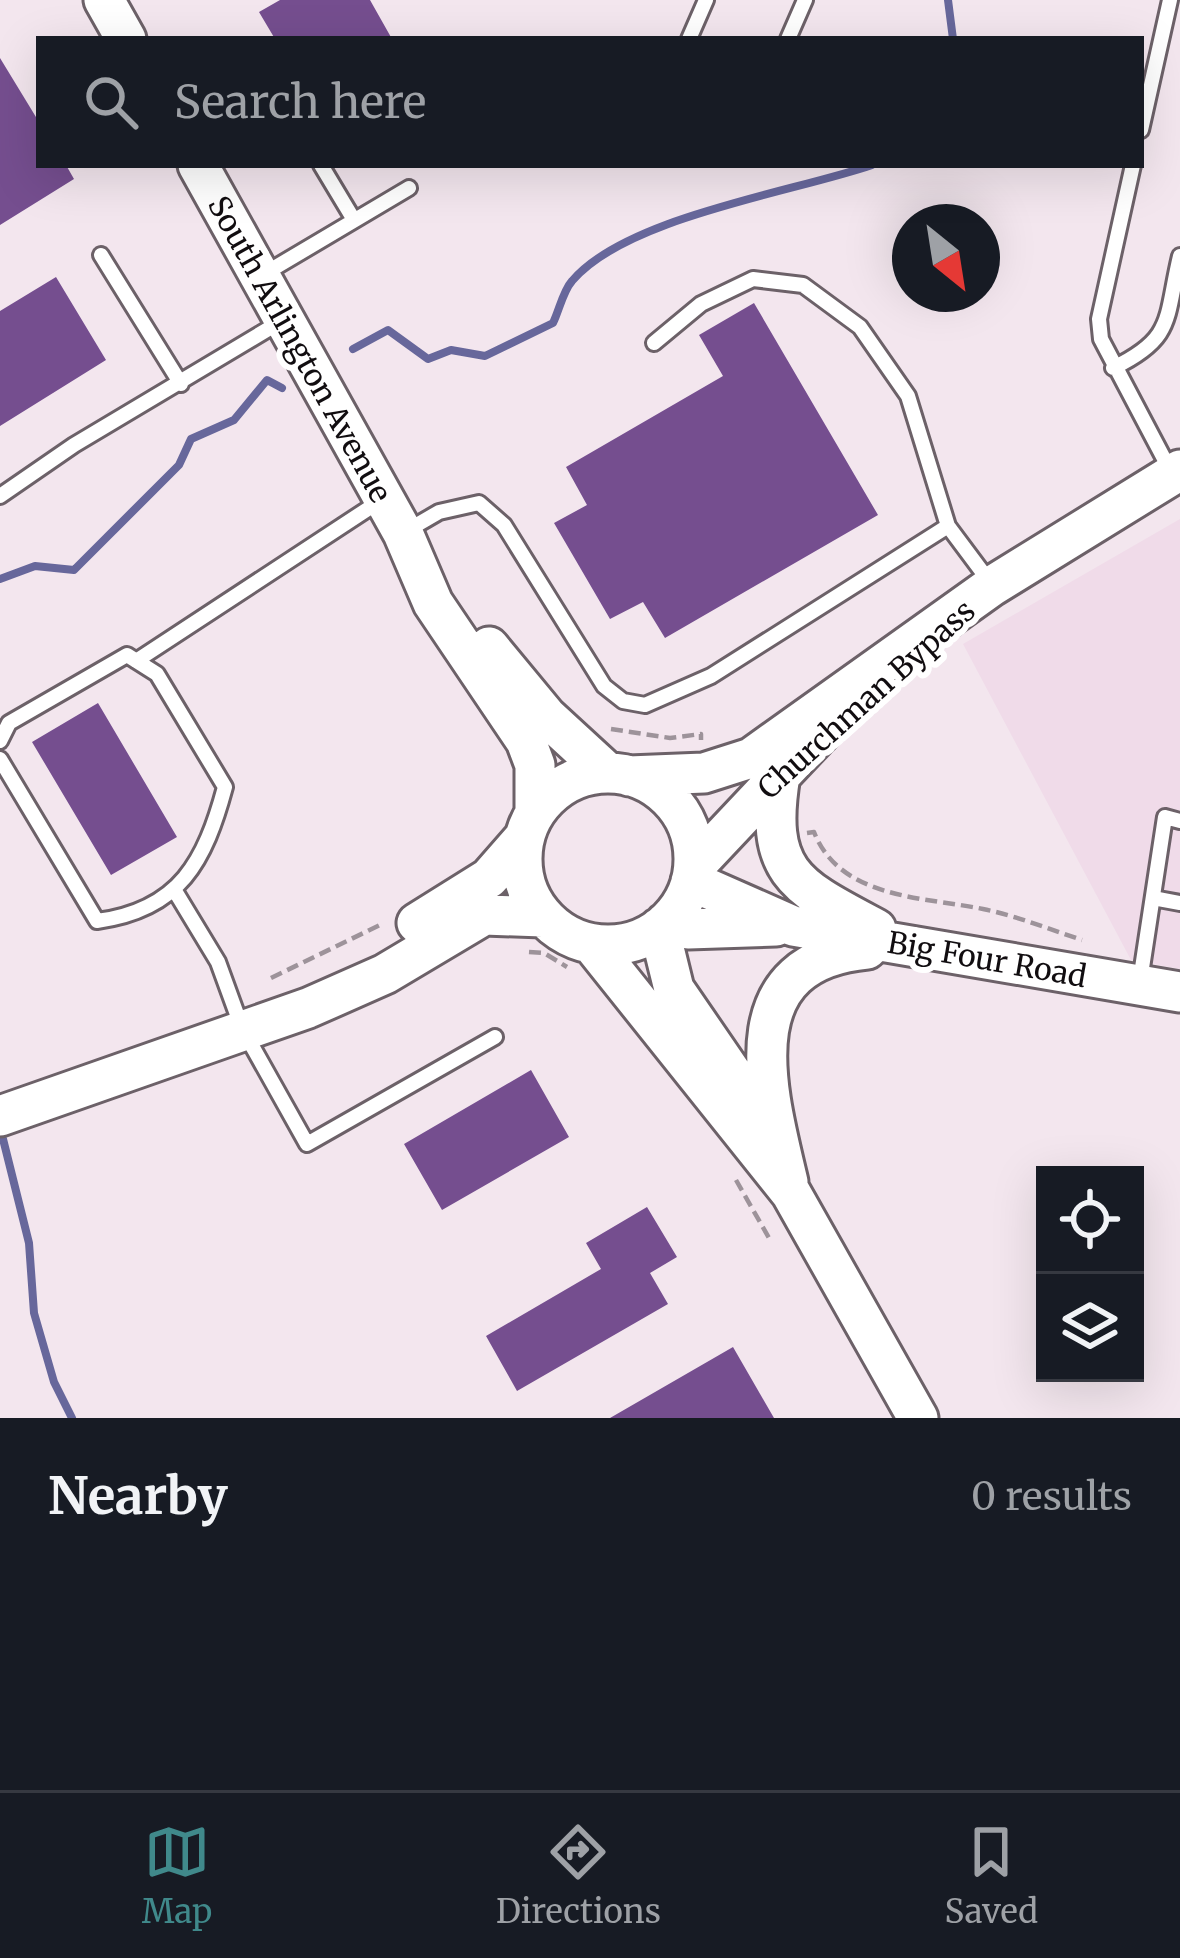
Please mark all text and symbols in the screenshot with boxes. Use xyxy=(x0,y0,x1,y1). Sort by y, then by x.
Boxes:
search box xyxy=(36,36,1144,168)
icon: search xyxy=(78,69,144,135)
text: Search here xyxy=(174,74,426,130)
street label: South Arlington Avenue xyxy=(200,189,400,509)
north arrow xyxy=(892,204,1000,312)
street label: Churchman Bypass xyxy=(749,591,983,807)
street label: Big Four Road xyxy=(885,923,1089,995)
map controls xyxy=(1036,1166,1144,1382)
button: locate xyxy=(1036,1166,1144,1274)
button: layers xyxy=(1036,1274,1144,1382)
text: Nearby xyxy=(48,1464,228,1528)
text: 0 results xyxy=(971,1472,1132,1521)
tab: Map xyxy=(142,1819,212,1932)
tab: Directions xyxy=(496,1819,661,1932)
tab: Saved xyxy=(945,1819,1038,1932)

